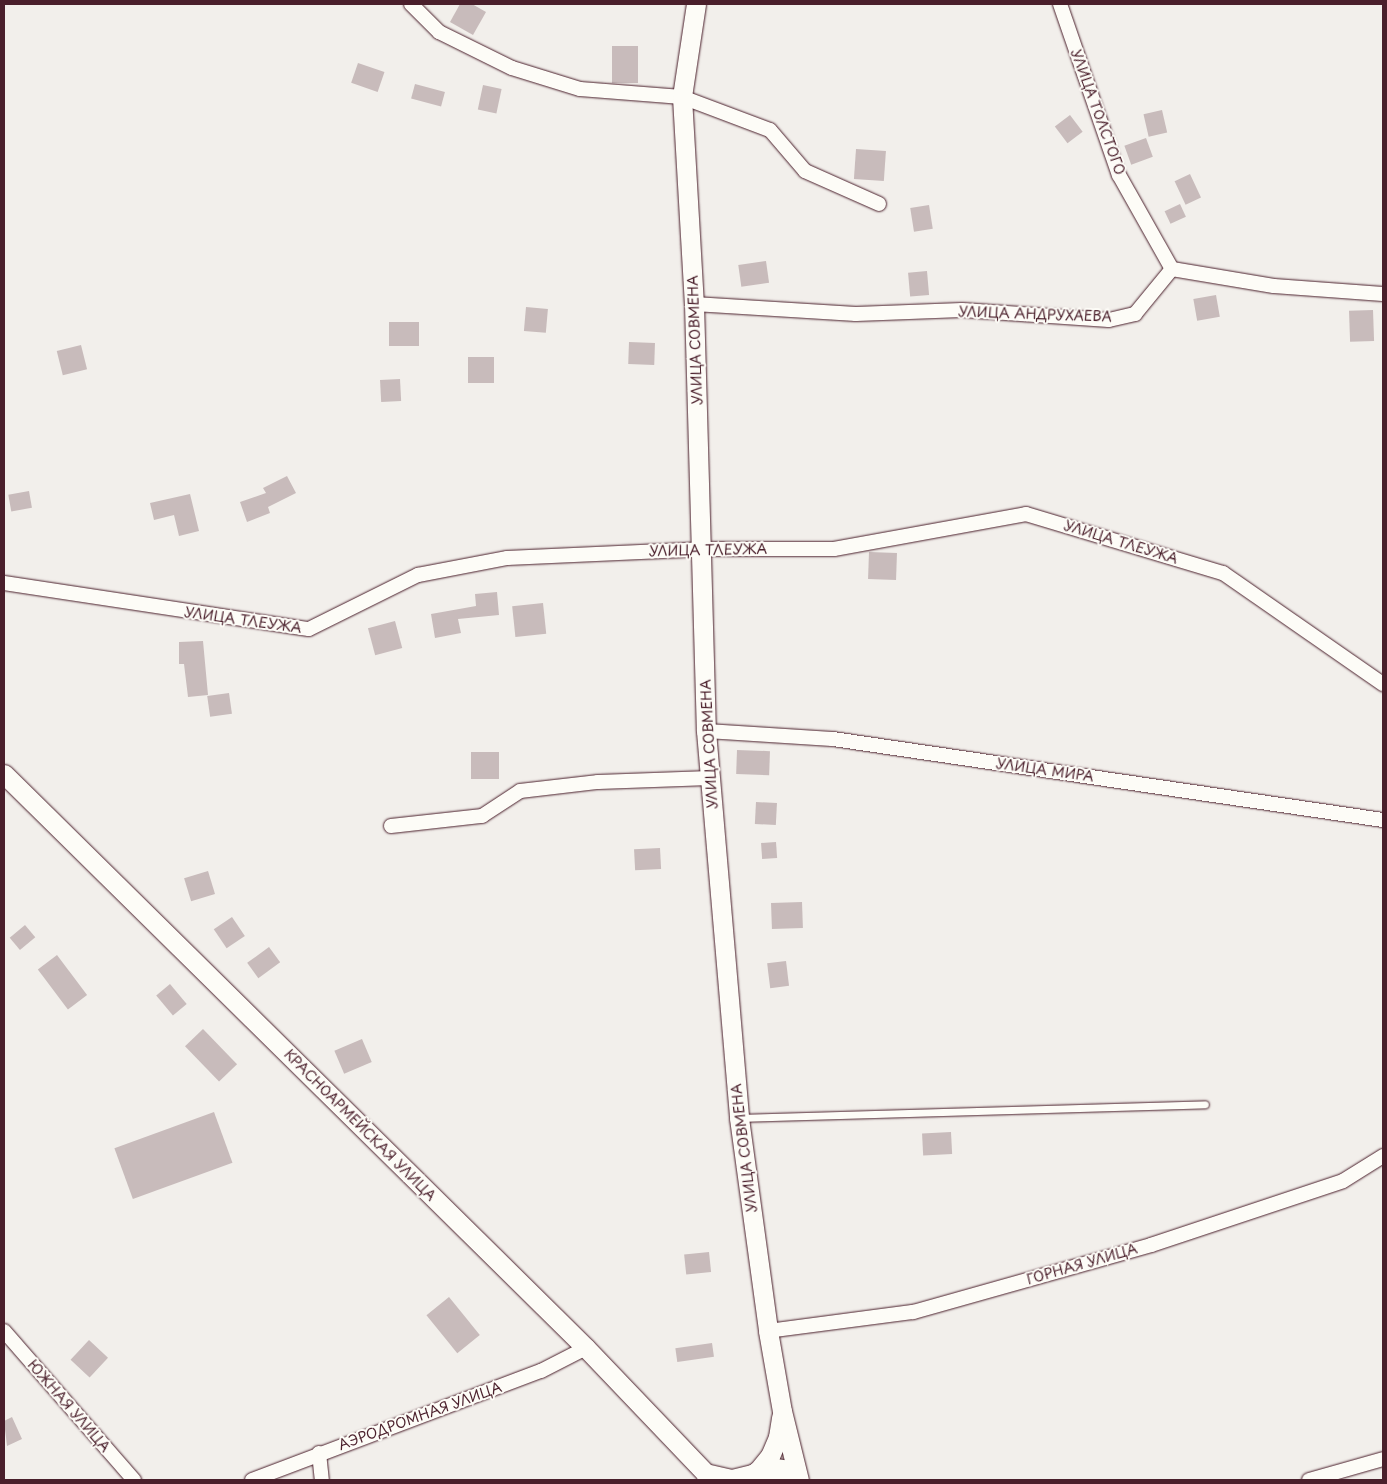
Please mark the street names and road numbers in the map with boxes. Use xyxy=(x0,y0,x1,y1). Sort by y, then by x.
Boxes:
street label: УЛИЦА ТОЛСТОГО xyxy=(1067,46,1129,178)
street label: УЛИЦА СОВМЕНА xyxy=(684,274,706,406)
street label: УЛИЦА АНДРУХАЕВА xyxy=(958,303,1112,325)
street label: УЛИЦА ТЛЕУЖА xyxy=(1062,517,1180,567)
street label: УЛИЦА ТЛЕУЖА xyxy=(649,541,767,559)
street label: УЛИЦА ТЛЕУЖА xyxy=(183,603,303,637)
street label: УЛИЦА СОВМЕНА xyxy=(697,678,721,810)
street label: УЛИЦА МИРА xyxy=(995,755,1095,785)
street label: КРАСНОАРМЕЙСКАЯ УЛИЦА xyxy=(281,1046,439,1204)
street label: УЛИЦА СОВМЕНА xyxy=(728,1082,760,1214)
street label: ГОРНАЯ УЛИЦА xyxy=(1025,1240,1139,1288)
street label: ЮЖНАЯ УЛИЦА xyxy=(24,1357,114,1455)
street label: АЭРОДРОМНАЯ УЛИЦА xyxy=(336,1379,504,1453)

